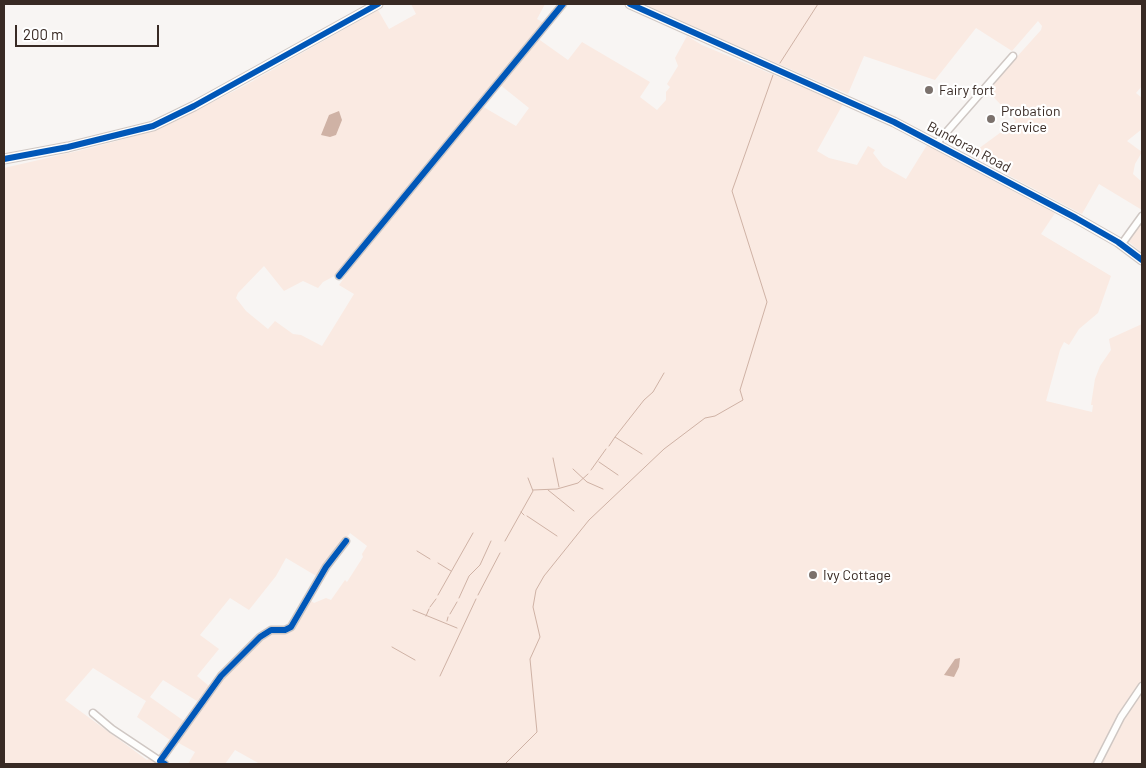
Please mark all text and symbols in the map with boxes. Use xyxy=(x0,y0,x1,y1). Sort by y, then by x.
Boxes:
scale bar xyxy=(18,15,161,47)
text: 200 m xyxy=(23,25,63,43)
place label: Fairy fort xyxy=(939,82,994,98)
marker: Fairy fort xyxy=(923,84,935,96)
place label: Probation Service xyxy=(1001,103,1061,136)
marker: Probation Service xyxy=(985,113,997,125)
street label: Bundoran Road xyxy=(924,118,1014,176)
place label: Ivy Cottage xyxy=(823,567,891,583)
marker: Ivy Cottage xyxy=(807,569,819,581)

